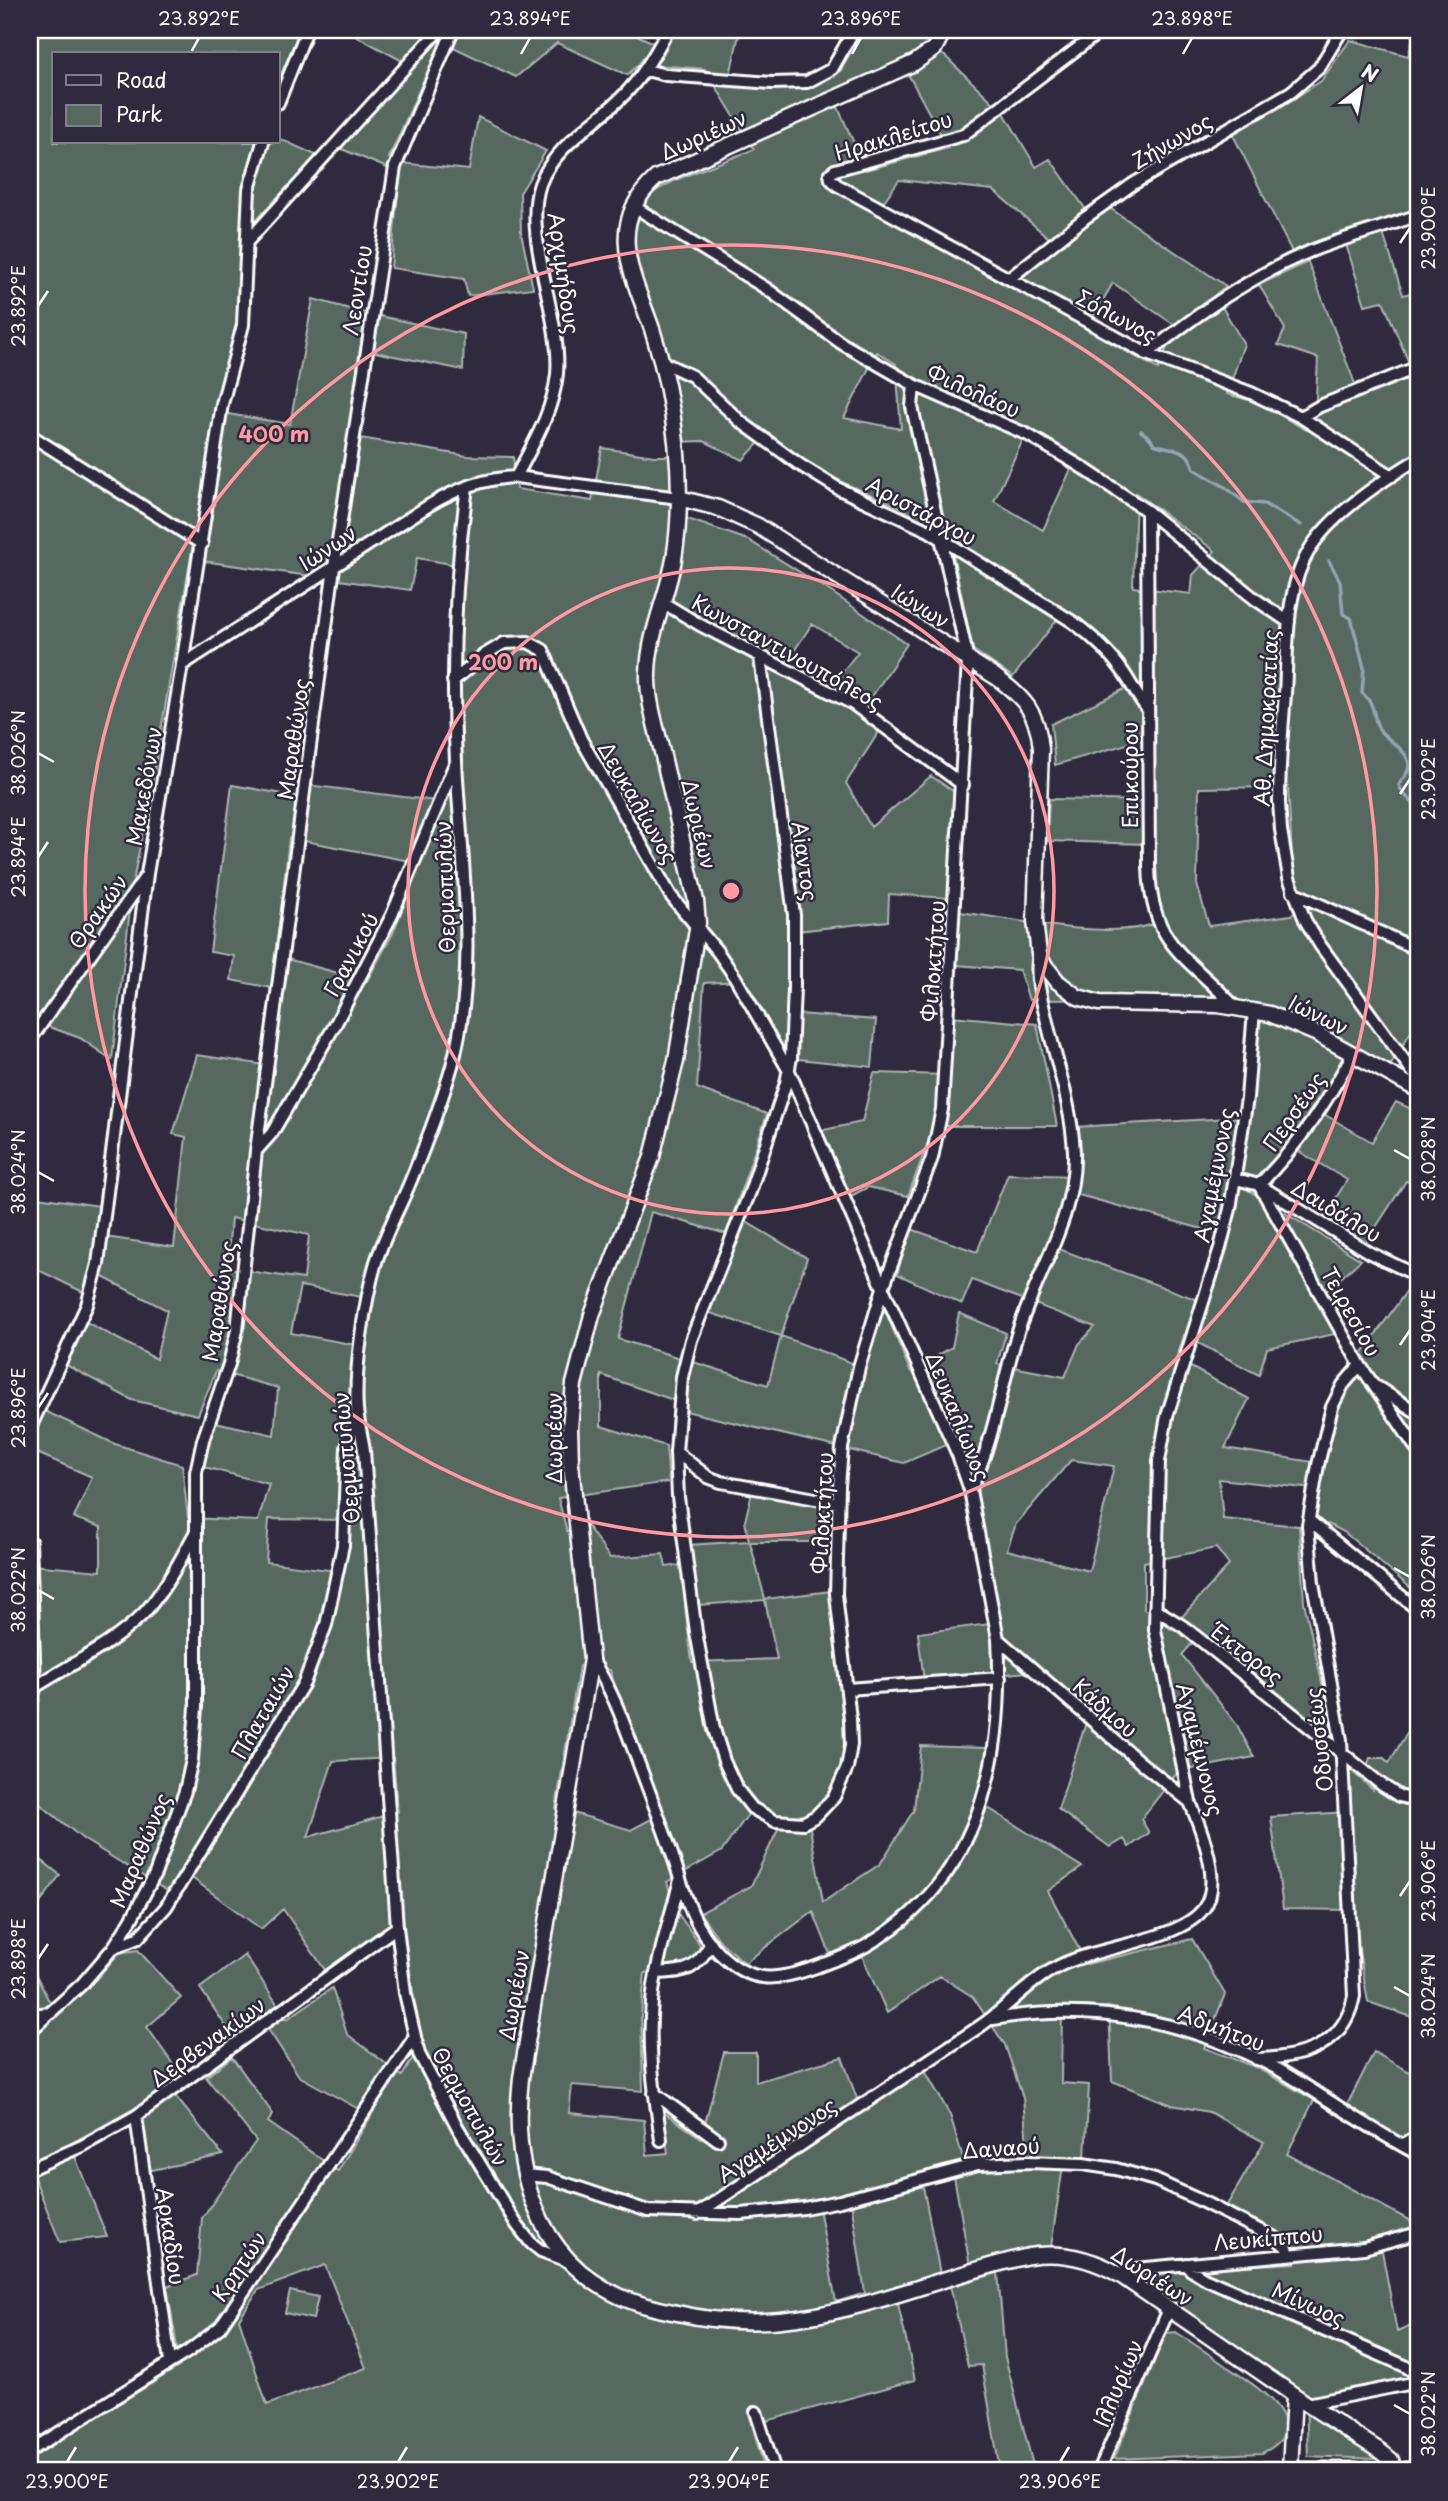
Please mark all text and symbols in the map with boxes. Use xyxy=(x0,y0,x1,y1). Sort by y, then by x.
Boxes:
text: 23.892°E xyxy=(158,4,240,31)
text: 23.894°E xyxy=(489,4,571,31)
text: 23.896°E xyxy=(821,4,901,31)
text: 23.898°E xyxy=(1151,4,1233,31)
legend xyxy=(52,52,280,144)
north arrow xyxy=(1326,52,1396,122)
text: N xyxy=(1357,57,1384,88)
text: Road xyxy=(116,63,167,95)
text: Park xyxy=(116,97,163,129)
street label: Δωριέων xyxy=(654,101,752,167)
street label: Ηρακλείτου xyxy=(830,102,956,168)
street label: Ζήνωνος xyxy=(1125,104,1217,176)
text: 23.900°E xyxy=(1414,186,1441,270)
street label: Αρχιμήδους xyxy=(541,210,589,336)
street label: Λεοντίου xyxy=(333,243,379,337)
text: 23.892°E xyxy=(4,265,31,347)
street label: Σόλωνος xyxy=(1071,280,1163,350)
street label: Φιλολάου xyxy=(922,355,1026,425)
text: 400 m xyxy=(239,417,309,449)
street label: Αριστάρχου xyxy=(861,467,983,553)
street label: Ιώνων xyxy=(292,516,362,578)
street label: Ιώνων xyxy=(885,575,957,635)
street label: Κωνσταντινουπόλεος xyxy=(687,585,889,717)
street label: Αθ. Δημοκρατίας xyxy=(1244,628,1286,807)
text: 200 m xyxy=(468,645,538,677)
street label: Μαραθώνος xyxy=(268,676,316,802)
text: 38.026°N xyxy=(4,710,31,796)
street label: Επικούρου xyxy=(1113,722,1145,828)
street label: Μακεδόνων xyxy=(117,724,169,848)
street label: Δευκαλίωνος xyxy=(591,735,687,869)
text: 23.902°E xyxy=(1414,738,1441,820)
street label: Δωριέων xyxy=(674,776,726,872)
text: 23.894°E xyxy=(4,816,31,898)
street label: Aiαντος xyxy=(785,819,827,903)
street label: Θερμοπυλών xyxy=(426,820,462,954)
street label: Θρακών xyxy=(60,867,134,955)
centre of rings xyxy=(719,879,743,903)
street label: Φιλοκτήτου xyxy=(912,899,952,1023)
street label: Γρανικού xyxy=(314,906,386,1002)
street label: Ιώνων xyxy=(1283,986,1355,1042)
street label: Περσέως xyxy=(1254,1065,1332,1157)
street label: Αγαμέμνονος xyxy=(1184,1105,1242,1245)
text: 38.028°N xyxy=(1414,1116,1441,1202)
text: 38.024°N xyxy=(4,1129,31,1215)
street label: Δαιδάλου xyxy=(1286,1170,1388,1250)
street label: Μαραθώνος xyxy=(193,1238,243,1364)
street label: Τειρεσίου xyxy=(1314,1260,1390,1362)
text: 23.904°E xyxy=(1414,1289,1441,1371)
street label: Δευκαλίωνος xyxy=(919,1347,999,1485)
text: 23.896°E xyxy=(4,1368,31,1448)
street label: Θερμοπυλών xyxy=(323,1391,367,1525)
street label: Δωριέων xyxy=(537,1392,569,1484)
street label: Φιλοκτήτου xyxy=(802,1451,840,1575)
text: 38.026°N xyxy=(1414,1534,1441,1620)
text: 38.022°N xyxy=(4,1547,31,1633)
street label: Έκτορος xyxy=(1203,1613,1291,1691)
street label: Πλαταιών xyxy=(222,1659,302,1765)
street label: Κάδμου xyxy=(1066,1670,1146,1744)
street label: Αγαμέμνονος xyxy=(1169,1679,1233,1819)
street label: Οδυσσέως xyxy=(1296,1686,1340,1794)
street label: Μαραθώνος xyxy=(100,1787,178,1913)
text: 23.906°E xyxy=(1414,1840,1441,1922)
text: 23.898°E xyxy=(4,1918,31,2000)
street label: Δωριέων xyxy=(489,1947,537,2043)
text: 38.024°N xyxy=(1414,1953,1441,2039)
street label: Δερβενακίων xyxy=(143,1988,271,2094)
street label: Αδμήτου xyxy=(1174,1996,1270,2058)
street label: Θερμοπυλών xyxy=(425,2040,517,2172)
street label: Αγαμέμνονος xyxy=(710,2088,842,2190)
street label: Δαναού xyxy=(961,2128,1041,2166)
street label: Αρκαδίου xyxy=(149,2185,195,2287)
street label: Λευκίππου xyxy=(1212,2216,1324,2258)
street label: Κρητών xyxy=(203,2224,273,2308)
street label: Δωριέων xyxy=(1106,2237,1200,2313)
street label: Μίνωος xyxy=(1267,2273,1351,2333)
street label: Ιλλυρίων xyxy=(1084,2334,1150,2432)
text: 38.022°N xyxy=(1414,2371,1441,2457)
text: 23.900°E xyxy=(25,2467,109,2494)
text: 23.902°E xyxy=(357,2467,439,2494)
text: 23.904°E xyxy=(688,2467,770,2494)
text: 23.906°E xyxy=(1019,2467,1101,2494)

